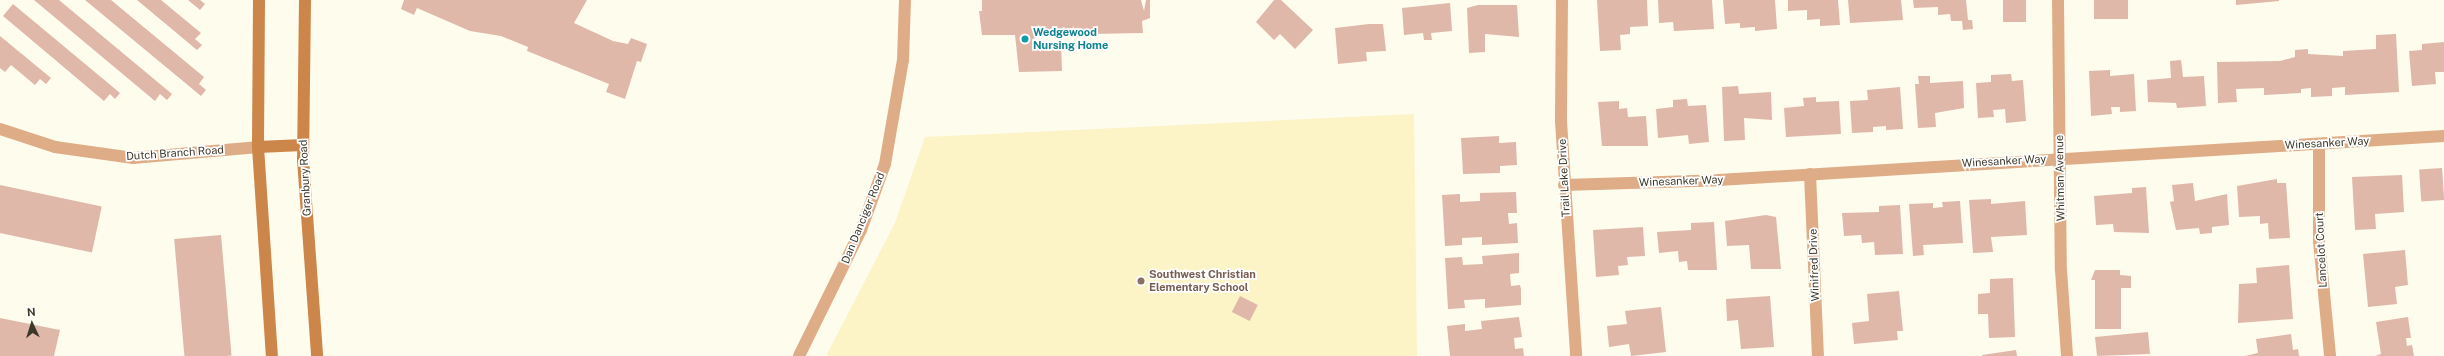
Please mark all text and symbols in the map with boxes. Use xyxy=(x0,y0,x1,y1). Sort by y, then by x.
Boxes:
place label: Wedgewood Nursing Home xyxy=(1033,26,1108,52)
marker: Wedgewood Nursing Home xyxy=(1020,34,1030,44)
street label: Winesanker Way xyxy=(2284,134,2370,152)
street label: Whitman Avenue xyxy=(2053,135,2067,221)
street label: Trail Lake Drive xyxy=(1555,138,1573,218)
street label: Granbury Road xyxy=(296,139,314,217)
street label: Dutch Branch Road xyxy=(126,143,224,163)
street label: Winesanker Way xyxy=(1961,152,2047,170)
street label: Dan Danciger Road xyxy=(839,170,887,266)
street label: Winesanker Way xyxy=(1638,173,1724,189)
street label: Lancelot Court xyxy=(2312,212,2330,288)
street label: Winifred Drive xyxy=(1806,228,1822,302)
place label: Southwest Christian Elementary School xyxy=(1149,268,1256,294)
marker: Southwest Christian Elementary School xyxy=(1136,276,1146,286)
north arrow xyxy=(12,304,52,344)
text: N xyxy=(26,306,36,318)

